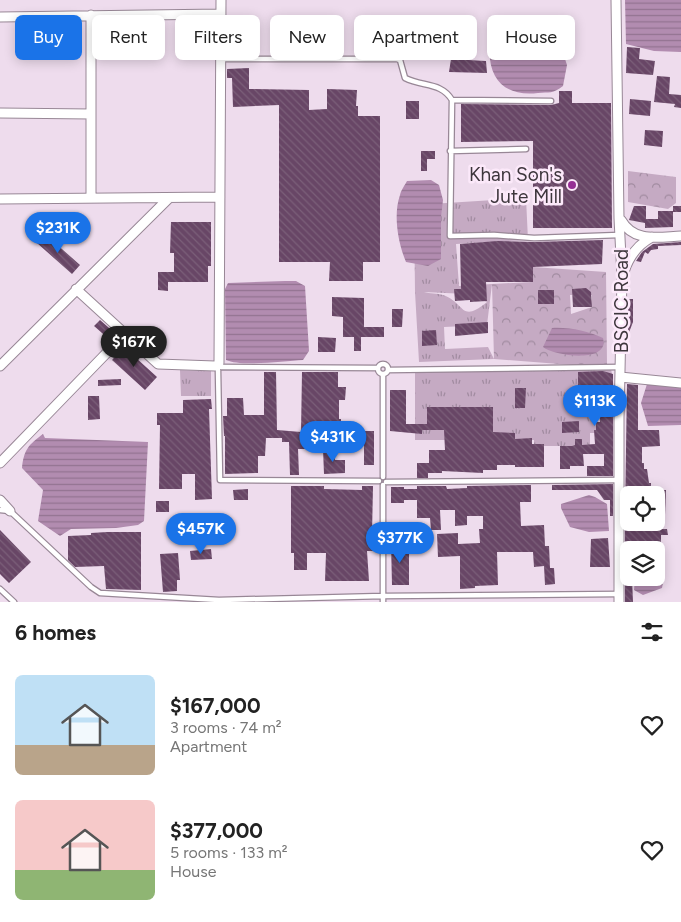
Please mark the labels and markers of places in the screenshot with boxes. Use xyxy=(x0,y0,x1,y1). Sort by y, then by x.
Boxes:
place label: Khan Son's Jute Mill xyxy=(469,163,562,208)
marker: Khan Son's Jute Mill xyxy=(566,179,578,191)
pin: $231K xyxy=(23,212,93,254)
pin: $167K xyxy=(99,326,169,368)
pin: $113K xyxy=(560,384,630,427)
pin: $431K xyxy=(298,420,368,463)
pin: $457K xyxy=(166,512,236,555)
pin: $377K xyxy=(365,522,435,564)

